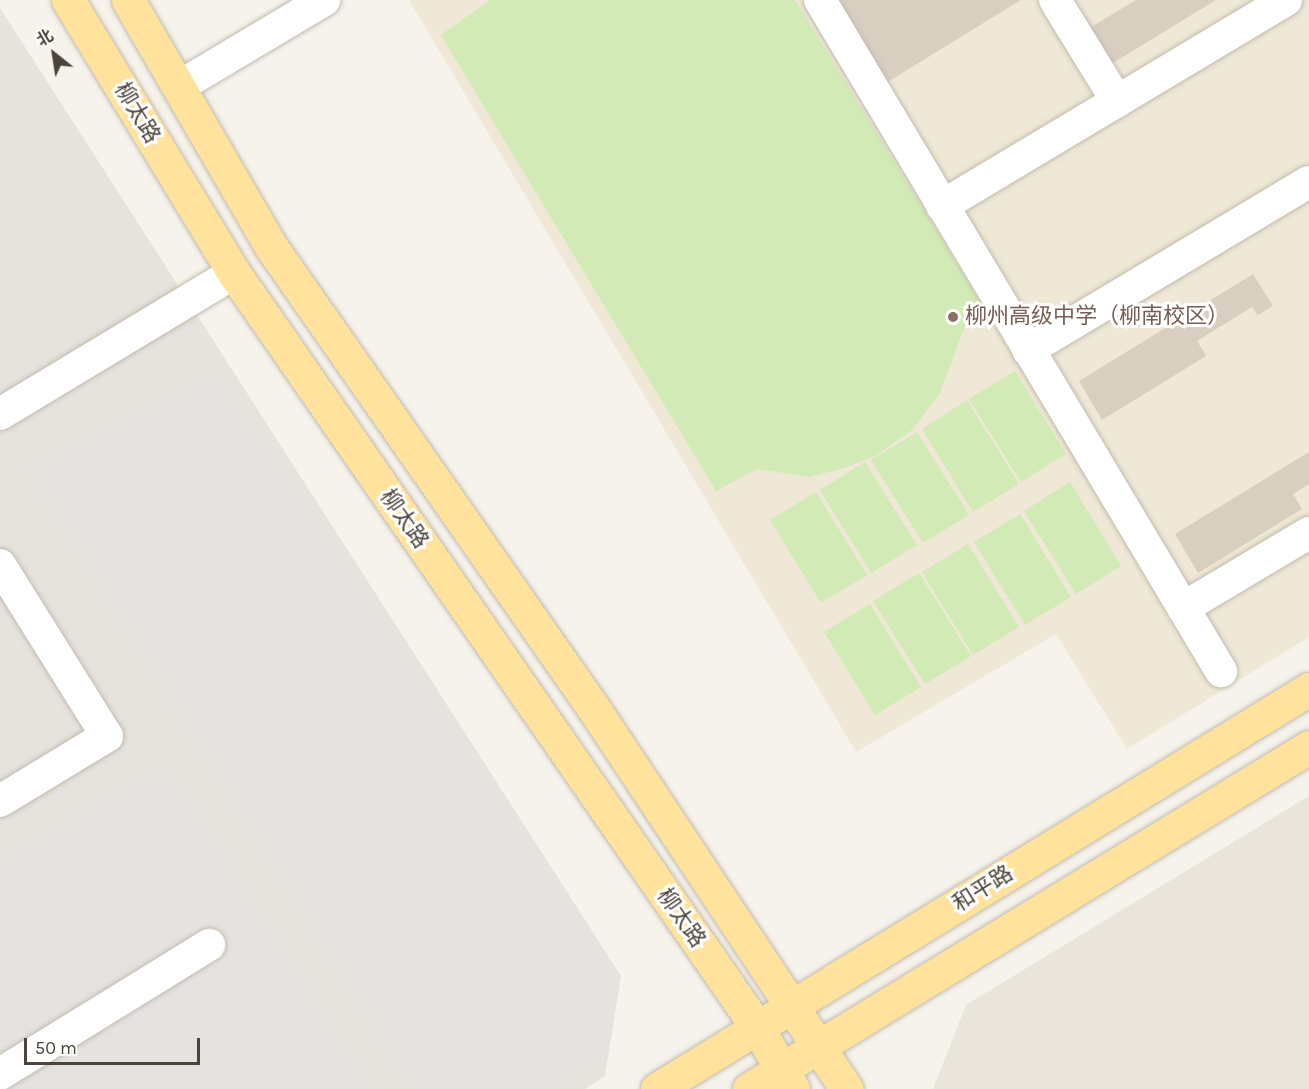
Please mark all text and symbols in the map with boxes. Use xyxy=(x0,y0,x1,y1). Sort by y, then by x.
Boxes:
north arrow xyxy=(24,24,84,84)
text: 北 xyxy=(33,26,56,50)
street label: 柳太路 xyxy=(109,78,165,148)
place label: 柳州高级中学（柳南校区） xyxy=(965,304,1229,330)
marker: 柳州高级中学（柳南校区） xyxy=(946,310,960,324)
street label: 柳太路 xyxy=(374,484,434,554)
street label: 和平路 xyxy=(948,860,1018,918)
street label: 柳太路 xyxy=(651,883,711,953)
scale bar xyxy=(27,1026,202,1064)
text: 50 m xyxy=(35,1037,77,1059)

